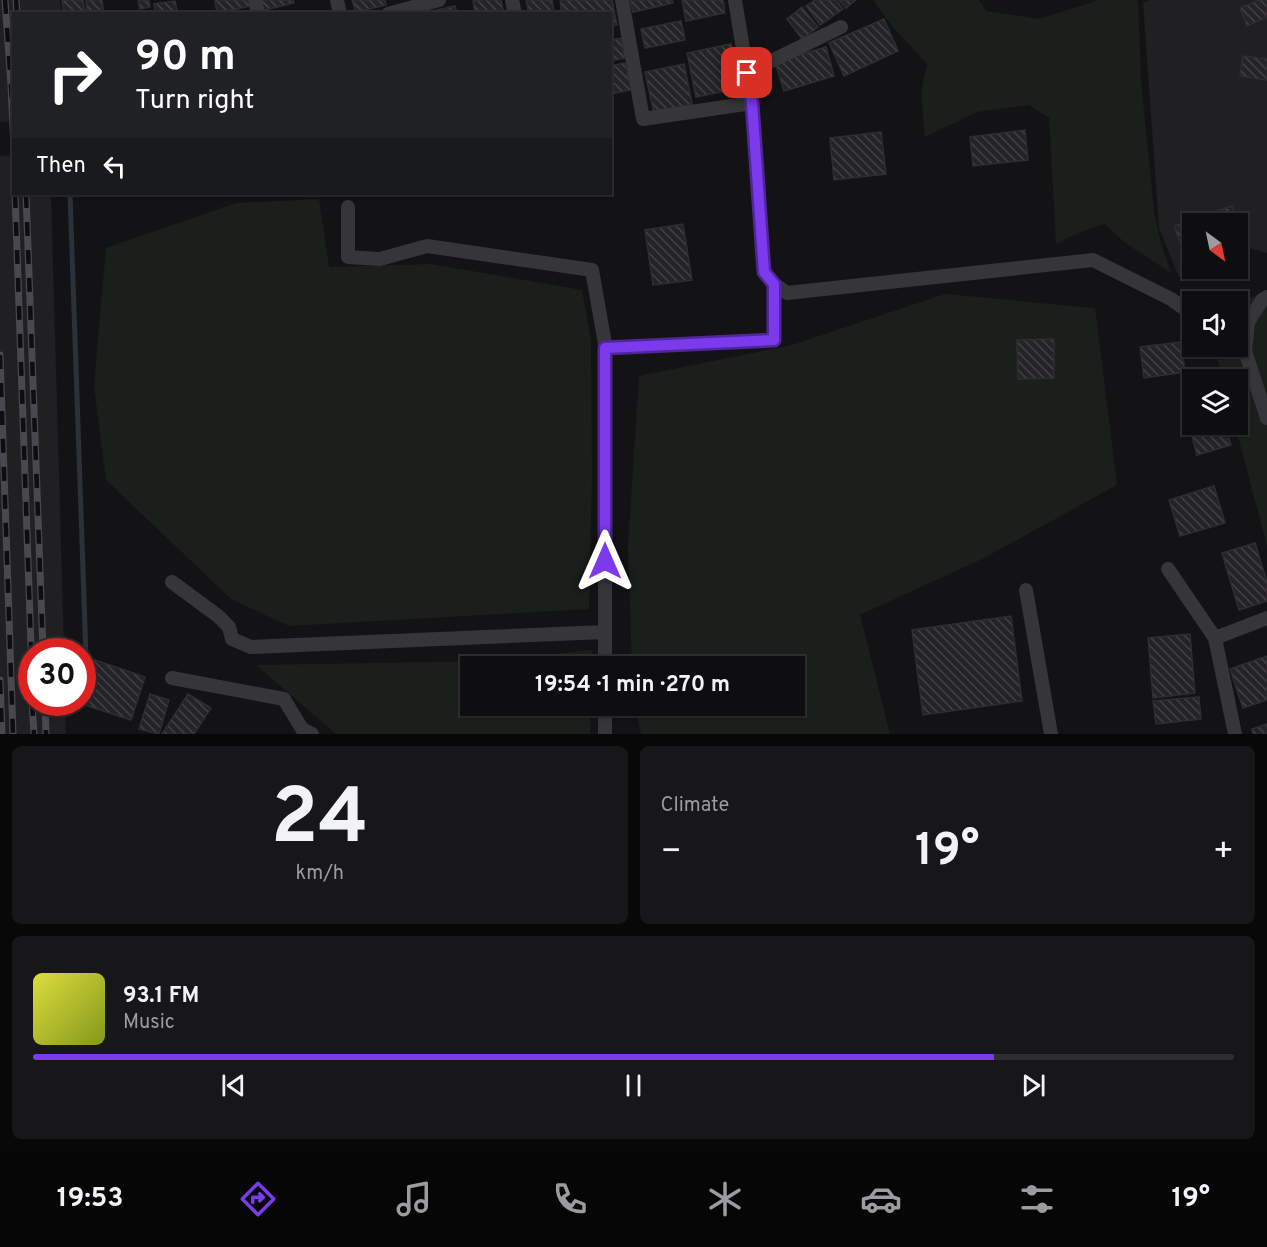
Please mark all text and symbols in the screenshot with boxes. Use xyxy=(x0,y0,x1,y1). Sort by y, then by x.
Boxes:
text: 90 m xyxy=(135,32,236,85)
icon: right xyxy=(36,36,114,114)
pin xyxy=(721,47,772,98)
icon: arrive xyxy=(730,56,763,89)
text: Turn right xyxy=(135,84,254,118)
icon: left xyxy=(98,150,131,183)
text: Then xyxy=(36,153,86,180)
north arrow xyxy=(1182,213,1248,279)
map controls xyxy=(1182,213,1248,435)
button: sound xyxy=(1182,291,1248,357)
button: layers xyxy=(1182,369,1248,435)
position arrow xyxy=(573,529,637,593)
speed limit sign: 30 xyxy=(18,638,96,716)
text: 19:54 · 1 min · 270 m xyxy=(535,672,730,699)
text: 24 xyxy=(271,772,369,871)
text: Climate xyxy=(661,793,729,819)
text: 19° xyxy=(915,824,979,881)
text: − xyxy=(661,832,682,874)
text: + xyxy=(1213,832,1234,874)
text: km/h xyxy=(295,861,344,887)
text: 93.1 FM xyxy=(123,983,199,1010)
text: Music xyxy=(123,1010,175,1036)
icon: previous xyxy=(217,1069,250,1102)
icon: pause xyxy=(617,1069,650,1102)
icon: next xyxy=(1017,1069,1050,1102)
icon: directions xyxy=(237,1178,279,1220)
icon: music xyxy=(393,1178,435,1220)
icon: phone xyxy=(549,1178,591,1220)
icon: climate xyxy=(704,1178,746,1220)
icon: car xyxy=(860,1178,902,1220)
icon: filters xyxy=(1016,1178,1058,1220)
text: 19:53 xyxy=(57,1182,123,1216)
text: 19° xyxy=(1171,1182,1210,1216)

